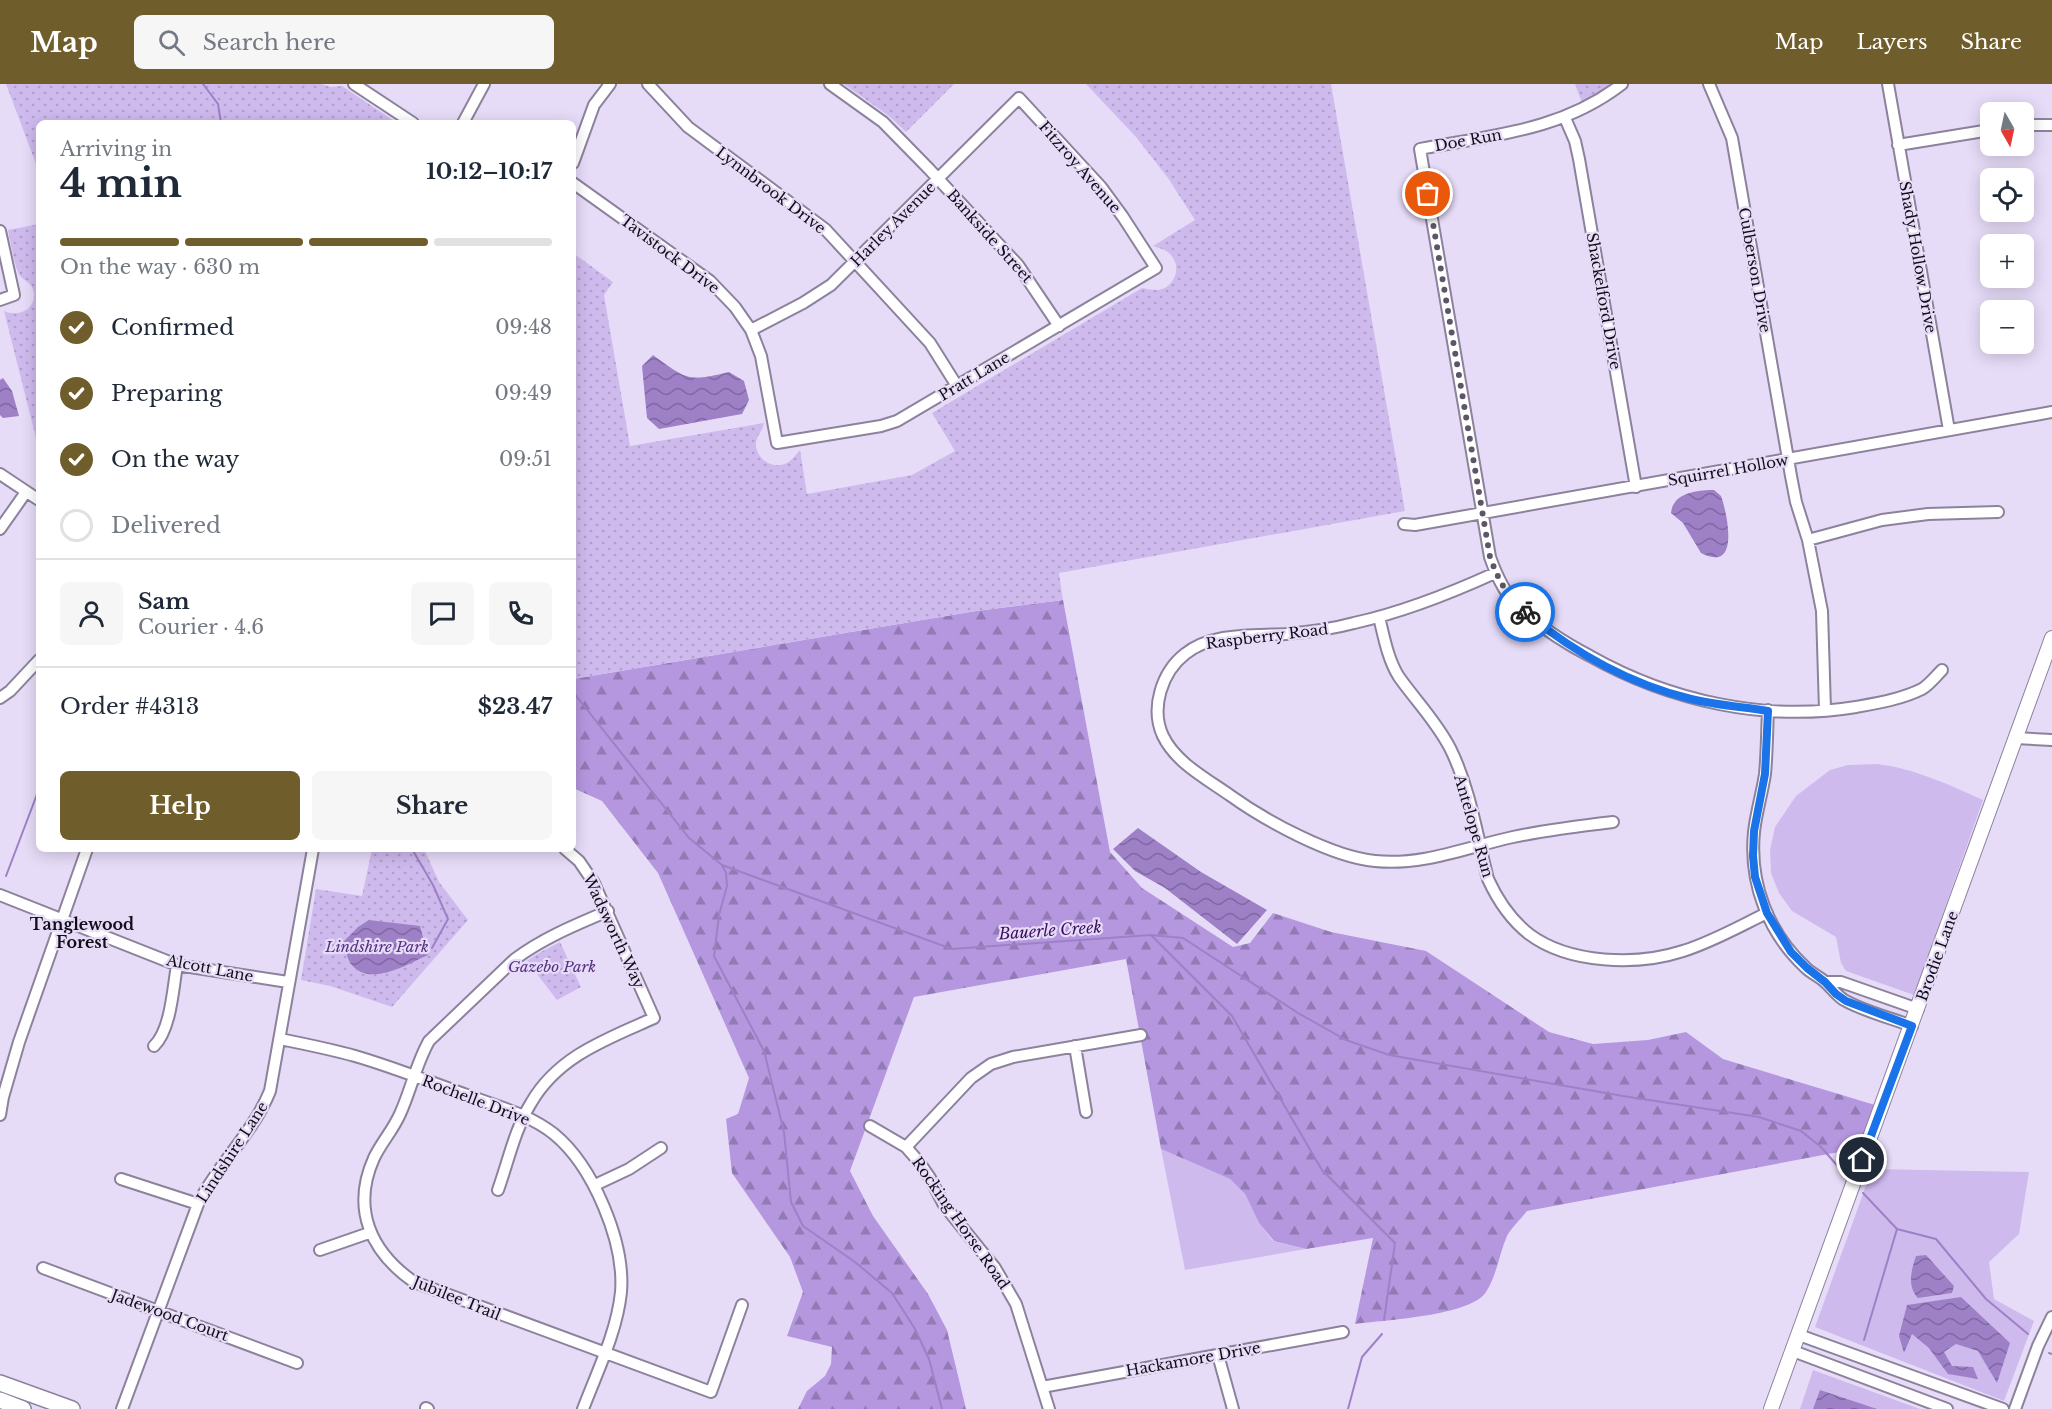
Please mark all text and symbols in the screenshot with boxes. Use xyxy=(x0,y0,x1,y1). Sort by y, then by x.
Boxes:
search box xyxy=(134,15,554,69)
text: Map xyxy=(30,25,98,60)
icon: search xyxy=(155,26,188,59)
text: Search here xyxy=(203,29,336,56)
text: Map xyxy=(1775,29,1824,55)
text: Layers xyxy=(1857,29,1928,55)
text: Share xyxy=(1961,29,2022,55)
north arrow xyxy=(1980,102,2034,156)
map controls xyxy=(1980,102,2034,354)
street label: Fitzroy Avenue xyxy=(1035,117,1125,217)
street label: Doe Run xyxy=(1433,125,1503,155)
text: Arriving in xyxy=(60,137,172,161)
street label: Lynnbrook Drive xyxy=(712,142,830,238)
text: 10:12–10:17 xyxy=(426,158,552,185)
text: 4 min xyxy=(60,159,182,208)
pin xyxy=(1402,168,1453,219)
button: locate xyxy=(1980,168,2034,222)
street label: Harley Avenue xyxy=(846,177,940,271)
icon: bag xyxy=(1411,177,1444,210)
street label: Shady Hollow Drive xyxy=(1895,180,1941,334)
street label: Bankside Street xyxy=(943,185,1037,287)
street label: Culberson Drive xyxy=(1735,206,1775,334)
street label: Tavistock Drive xyxy=(617,211,723,297)
street label: Shackelford Drive xyxy=(1583,231,1625,371)
button: + xyxy=(1980,234,2034,288)
text: On the way · 630 m xyxy=(60,255,260,279)
button: − xyxy=(1980,300,2034,354)
icon: check xyxy=(60,311,93,344)
text: Confirmed xyxy=(111,314,234,341)
text: 09:48 xyxy=(495,315,552,339)
street label: Pratt Lane xyxy=(935,347,1013,405)
icon: check xyxy=(60,377,93,410)
text: Preparing xyxy=(111,380,222,407)
text: 09:49 xyxy=(495,381,552,405)
icon: check xyxy=(60,443,93,476)
text: On the way xyxy=(111,446,239,473)
text: 09:51 xyxy=(499,447,552,471)
street label: Squirrel Hollow xyxy=(1666,450,1790,490)
text: Delivered xyxy=(111,512,221,539)
button: person xyxy=(60,582,123,645)
button: chat xyxy=(411,582,474,645)
button: phone xyxy=(489,582,552,645)
courier xyxy=(1495,582,1555,642)
text: Sam xyxy=(138,588,190,615)
icon: bike xyxy=(1509,596,1542,629)
text: Courier · 4.6 xyxy=(138,615,264,639)
street label: Raspberry Road xyxy=(1205,619,1329,653)
text: Order #4313 xyxy=(60,693,199,720)
text: $23.47 xyxy=(478,693,552,720)
button: Help xyxy=(60,771,300,840)
button: Share xyxy=(312,771,552,840)
street label: Antelope Run xyxy=(1450,771,1498,880)
street label: Wadsworth Way xyxy=(579,870,649,992)
street label: Brodie Lane xyxy=(1912,908,1962,1004)
district label: Tanglewood Forest xyxy=(30,914,134,952)
water label: Bauerle Creek xyxy=(997,916,1102,944)
park label: Lindshire Park xyxy=(324,937,429,956)
street label: Alcott Lane xyxy=(164,950,255,986)
park label: Gazebo Park xyxy=(508,957,596,976)
street label: Rochelle Drive xyxy=(419,1071,533,1129)
street label: Lindshire Lane xyxy=(192,1098,272,1206)
pin xyxy=(1836,1134,1887,1185)
icon: home xyxy=(1845,1143,1878,1176)
street label: Rocking Horse Road xyxy=(908,1153,1014,1293)
street label: Jubilee Trail xyxy=(409,1271,504,1324)
street label: Jadewood Court xyxy=(107,1284,232,1345)
street label: Hackamore Drive xyxy=(1124,1338,1262,1380)

